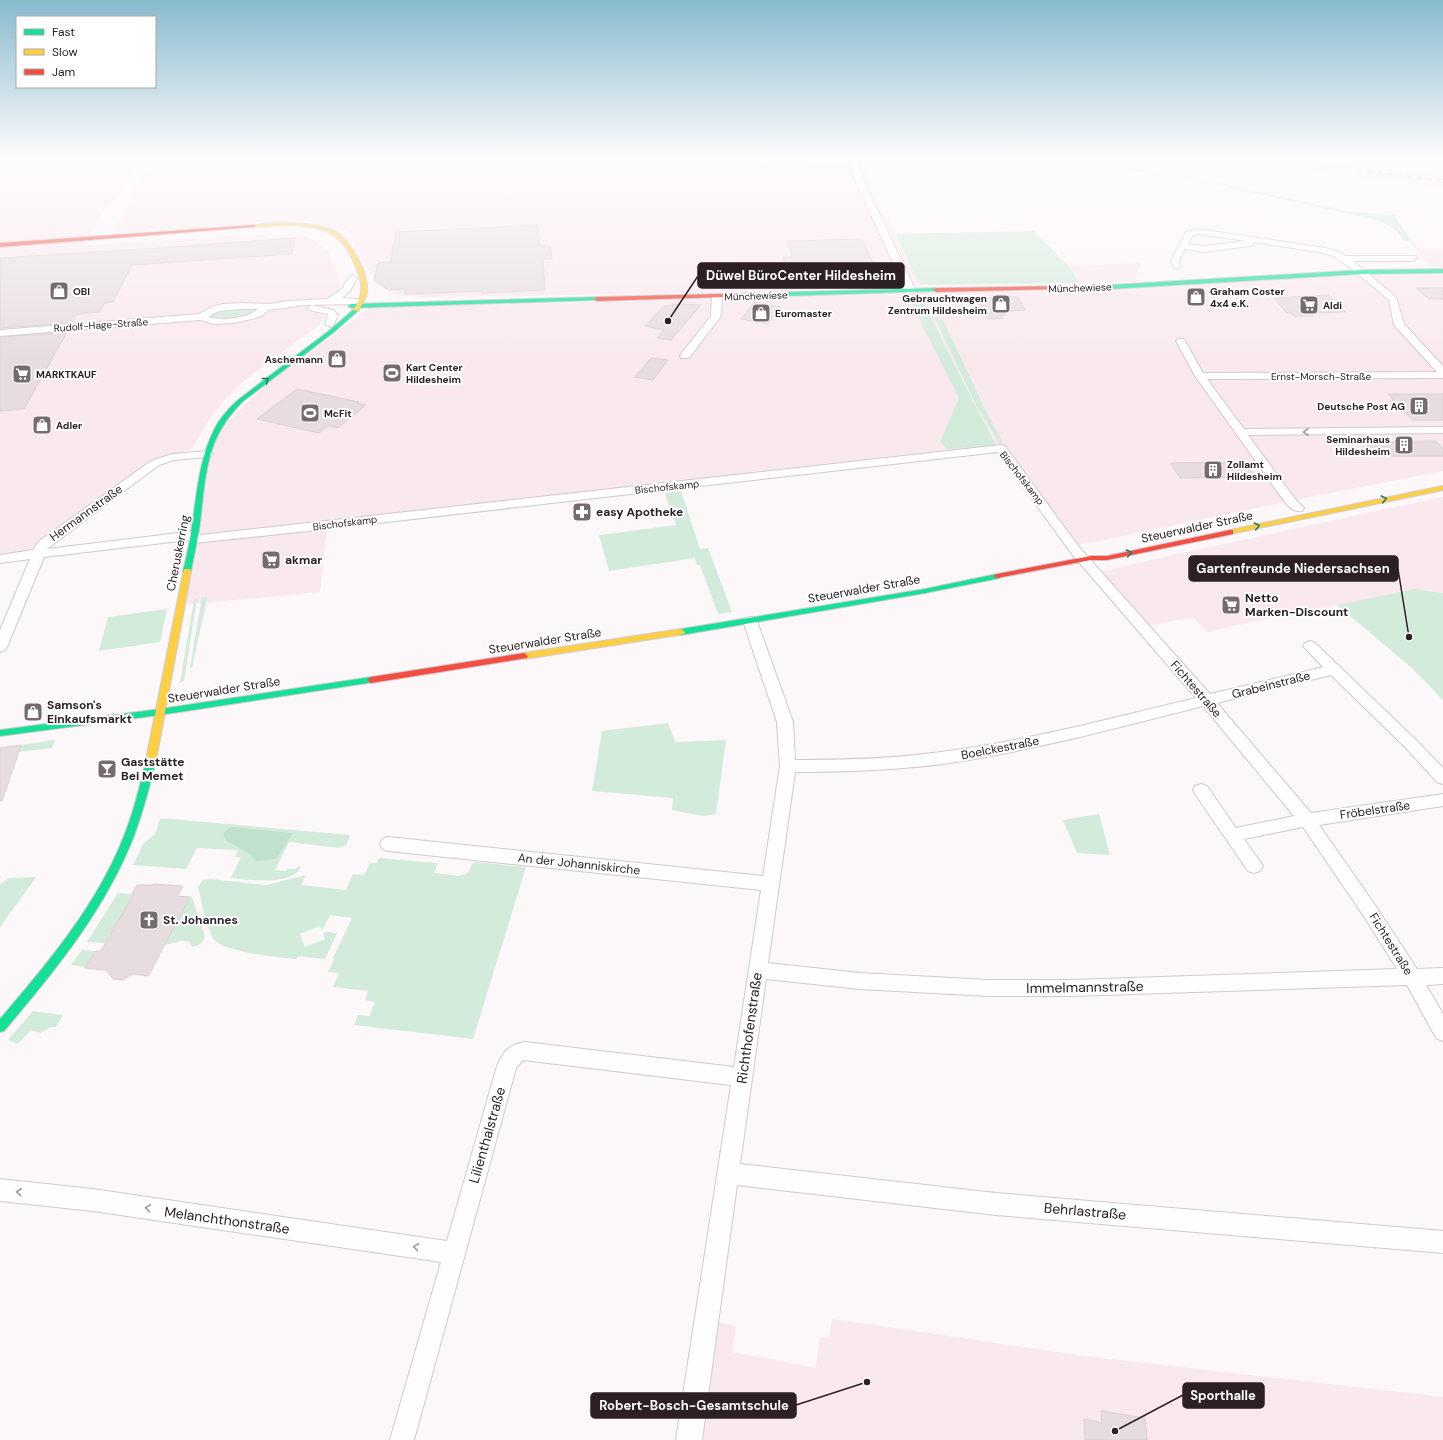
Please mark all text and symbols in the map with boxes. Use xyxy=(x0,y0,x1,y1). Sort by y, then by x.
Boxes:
legend xyxy=(16,16,156,88)
text: Fast xyxy=(52,24,75,40)
text: Slow xyxy=(52,44,78,60)
text: Jam xyxy=(52,64,75,80)
callout: Düwel BüroCenter Hildesheim xyxy=(698,263,904,288)
text: Düwel BüroCenter Hildesheim xyxy=(706,267,896,284)
shop icon: OBI xyxy=(48,280,70,302)
street label: Münchewiese xyxy=(1048,280,1112,296)
place label: OBI xyxy=(73,285,90,298)
place label: Graham Coster 4x4 e.K. xyxy=(1210,285,1285,310)
shop icon: Graham Coster 4x4 e.K. xyxy=(1185,286,1207,308)
street label: Münchewiese xyxy=(724,288,788,304)
place label: Gebrauchtwagen Zentrum Hildesheim xyxy=(888,292,987,317)
shop icon: Gebrauchtwagen Zentrum Hildesheim xyxy=(990,293,1012,315)
supermarket icon: Aldi xyxy=(1298,294,1320,316)
place label: Aldi xyxy=(1323,299,1342,312)
shop icon: Euromaster xyxy=(750,302,772,324)
place label: Euromaster xyxy=(775,307,832,320)
street label: Rudolf-Hage-Straße xyxy=(53,315,149,335)
shop icon: Aschemann xyxy=(326,348,348,370)
place label: Aschemann xyxy=(265,353,323,366)
place label: Kart Center Hildesheim xyxy=(406,361,463,386)
sports icon: Kart Center Hildesheim xyxy=(381,362,403,384)
supermarket icon: MARKTKAUF xyxy=(11,363,33,385)
place label: MARKTKAUF xyxy=(36,368,97,381)
street label: Ernst-Morsch-Straße xyxy=(1271,370,1371,383)
one-way arrow xyxy=(261,378,268,385)
building icon: Deutsche Post AG xyxy=(1408,395,1430,417)
place label: Deutsche Post AG xyxy=(1317,400,1405,413)
sports icon: McFit xyxy=(299,402,321,424)
place label: McFit xyxy=(324,407,352,420)
shop icon: Adler xyxy=(31,414,53,436)
place label: Adler xyxy=(56,419,82,432)
one-way arrow xyxy=(1303,427,1309,436)
place label: Seminarhaus Hildesheim xyxy=(1326,433,1390,458)
building icon: Seminarhaus Hildesheim xyxy=(1393,434,1415,456)
street label: Bischofskamp xyxy=(997,449,1047,507)
place label: Zollamt Hildesheim xyxy=(1227,458,1282,483)
building icon: Zollamt Hildesheim xyxy=(1202,459,1224,481)
street label: Bischofskamp xyxy=(634,477,700,497)
street label: Hermannstraße xyxy=(46,481,126,545)
one-way arrow xyxy=(1381,496,1387,504)
pharmacy icon: easy Apotheke xyxy=(571,501,593,523)
place label: easy Apotheke xyxy=(596,504,683,520)
street label: Steuerwalder Straße xyxy=(1140,507,1254,547)
street label: Cheruskerring xyxy=(163,513,193,593)
street label: Bischofskamp xyxy=(312,513,378,533)
one-way arrow xyxy=(1253,523,1260,531)
supermarket icon: akmar xyxy=(260,549,282,571)
one-way arrow xyxy=(1126,550,1133,558)
place label: akmar xyxy=(285,552,322,568)
callout: Gartenfreunde Niedersachsen xyxy=(1189,556,1398,581)
text: Gartenfreunde Niedersachsen xyxy=(1196,560,1390,577)
street label: Steuerwalder Straße xyxy=(807,571,922,607)
place label: Netto Marken-Discount xyxy=(1245,590,1348,620)
supermarket icon: Netto Marken-Discount xyxy=(1220,594,1242,616)
street label: Steuerwalder Straße xyxy=(488,624,603,658)
street label: Fichtestraße xyxy=(1167,657,1225,721)
street label: Grabeinstraße xyxy=(1230,667,1312,702)
street label: Steuerwalder Straße xyxy=(167,673,282,707)
place label: Samson's Einkaufsmarkt xyxy=(47,697,132,727)
shop icon: Samson's Einkaufsmarkt xyxy=(22,701,44,723)
street label: Boelckestraße xyxy=(960,733,1041,763)
place label: Gaststätte Bei Memet xyxy=(121,754,185,784)
bar icon: Gaststätte Bei Memet xyxy=(96,758,118,780)
street label: Fröbelstraße xyxy=(1339,797,1411,823)
street label: An der Johanniskirche xyxy=(517,850,641,878)
church icon: St. Johannes xyxy=(138,909,160,931)
street label: Fichtestraße xyxy=(1366,910,1417,978)
place label: St. Johannes xyxy=(163,912,238,928)
street label: Richthofenstraße xyxy=(732,971,766,1085)
street label: Immelmannstraße xyxy=(1026,977,1144,997)
street label: Lilienthalstraße xyxy=(465,1085,509,1185)
one-way arrow xyxy=(16,1188,22,1197)
street label: Behrlastraße xyxy=(1043,1198,1127,1224)
street label: Melanchthonstraße xyxy=(163,1202,291,1238)
one-way arrow xyxy=(145,1204,151,1213)
one-way arrow xyxy=(413,1243,419,1252)
callout: Sporthalle xyxy=(1183,1383,1264,1408)
text: Sporthalle xyxy=(1190,1387,1256,1404)
callout: Robert-Bosch-Gesamtschule xyxy=(591,1393,796,1418)
text: Robert-Bosch-Gesamtschule xyxy=(599,1397,789,1414)

